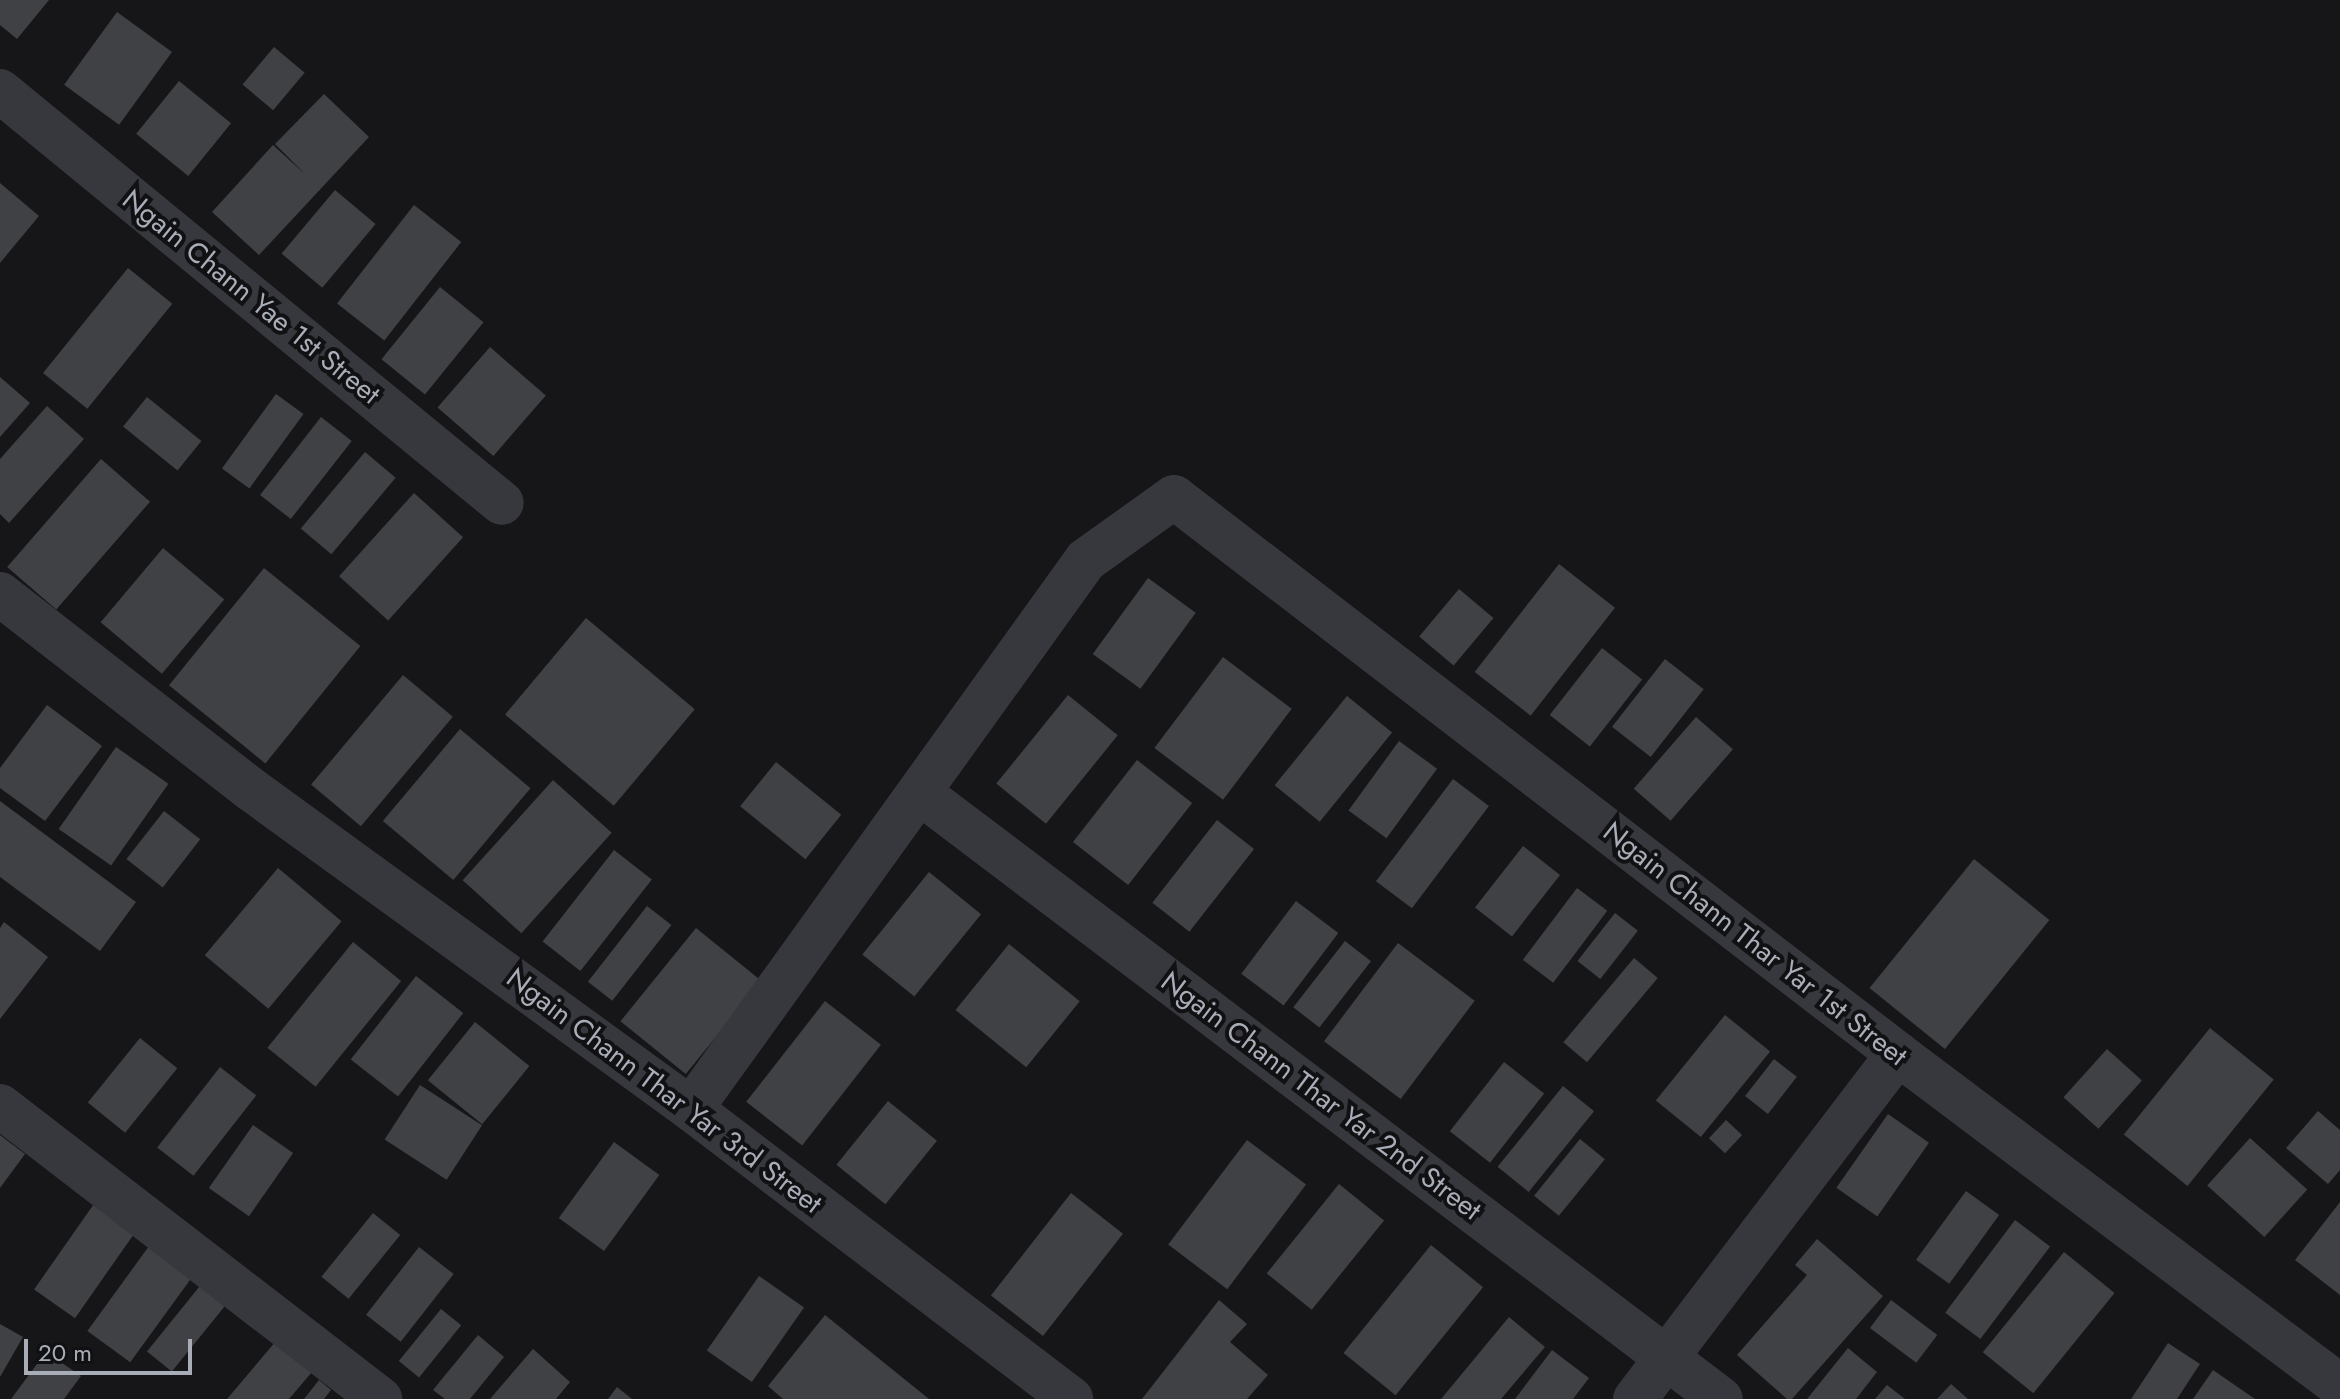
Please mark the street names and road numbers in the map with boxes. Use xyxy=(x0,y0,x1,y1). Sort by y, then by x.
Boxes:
street label: Ngain Chann Yae 1st Street xyxy=(115,183,387,411)
street label: Ngain Chann Thar Yar 1st Street xyxy=(1596,815,1914,1073)
street label: Ngain Chann Thar Yar 3rd Street xyxy=(500,961,828,1221)
street label: Ngain Chann Thar Yar 2nd Street xyxy=(1154,965,1488,1227)

